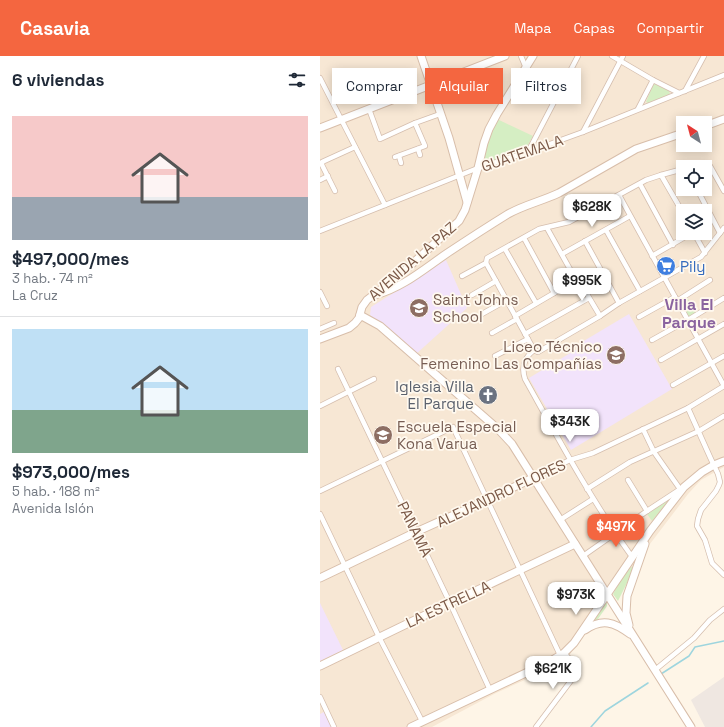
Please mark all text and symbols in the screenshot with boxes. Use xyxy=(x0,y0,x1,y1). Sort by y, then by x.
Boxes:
text: Casavia xyxy=(20,16,90,41)
text: Mapa xyxy=(514,19,551,37)
text: Capas xyxy=(573,19,615,37)
text: Compartir xyxy=(637,19,704,37)
chip: Comprar xyxy=(332,68,417,104)
chip: Alquilar xyxy=(425,68,503,104)
chip: Filtros xyxy=(511,68,581,104)
text: 6 viviendas xyxy=(12,69,104,91)
icon: filters xyxy=(286,69,308,91)
north arrow xyxy=(676,116,712,152)
map controls xyxy=(676,116,712,240)
street label: GUATEMALA xyxy=(479,130,566,176)
icon: home xyxy=(124,142,196,214)
button: locate xyxy=(676,160,712,196)
pin: $628K xyxy=(564,194,620,228)
text: $628K xyxy=(572,198,612,215)
button: layers xyxy=(676,204,712,240)
street label: AVENIDA LA PAZ xyxy=(364,218,460,304)
text: $497,000/mes xyxy=(12,248,129,270)
supermarket icon: Pily xyxy=(655,255,677,277)
place label: Pily xyxy=(680,257,706,276)
pin: $995K xyxy=(554,268,610,302)
text: 3 hab. · 74 m² xyxy=(12,270,93,287)
text: $995K xyxy=(562,272,602,289)
text: La Cruz xyxy=(12,287,58,304)
place label: Saint Johns School xyxy=(433,290,518,326)
district label: Villa El Parque xyxy=(662,294,716,333)
school or university icon: Saint Johns School xyxy=(408,297,430,319)
place label: Liceo Técnico Femenino Las Compañías xyxy=(420,337,602,373)
school or university icon: Liceo Técnico Femenino Las Compañías xyxy=(605,344,627,366)
icon: home xyxy=(124,355,196,427)
place label: Iglesia Villa El Parque xyxy=(395,377,474,413)
church icon: Iglesia Villa El Parque xyxy=(477,384,499,406)
pin: $343K xyxy=(542,409,598,443)
text: $343K xyxy=(550,413,590,430)
place label: Escuela Especial Kona Varua xyxy=(397,417,516,453)
school or university icon: Escuela Especial Kona Varua xyxy=(372,424,394,446)
street label: ALEJANDRO FLORES xyxy=(433,455,569,531)
text: $973,000/mes xyxy=(12,461,130,483)
text: 5 hab. · 188 m² xyxy=(12,483,100,500)
street label: PANAMÁ xyxy=(393,498,437,560)
text: Avenida Islón xyxy=(12,500,94,517)
pin: $497K xyxy=(588,514,644,548)
text: $497K xyxy=(596,518,636,535)
street label: LA ESTRELLA xyxy=(403,576,494,632)
pin: $973K xyxy=(548,582,604,616)
text: $973K xyxy=(557,586,595,603)
pin: $621K xyxy=(525,656,581,690)
text: $621K xyxy=(534,660,572,677)

